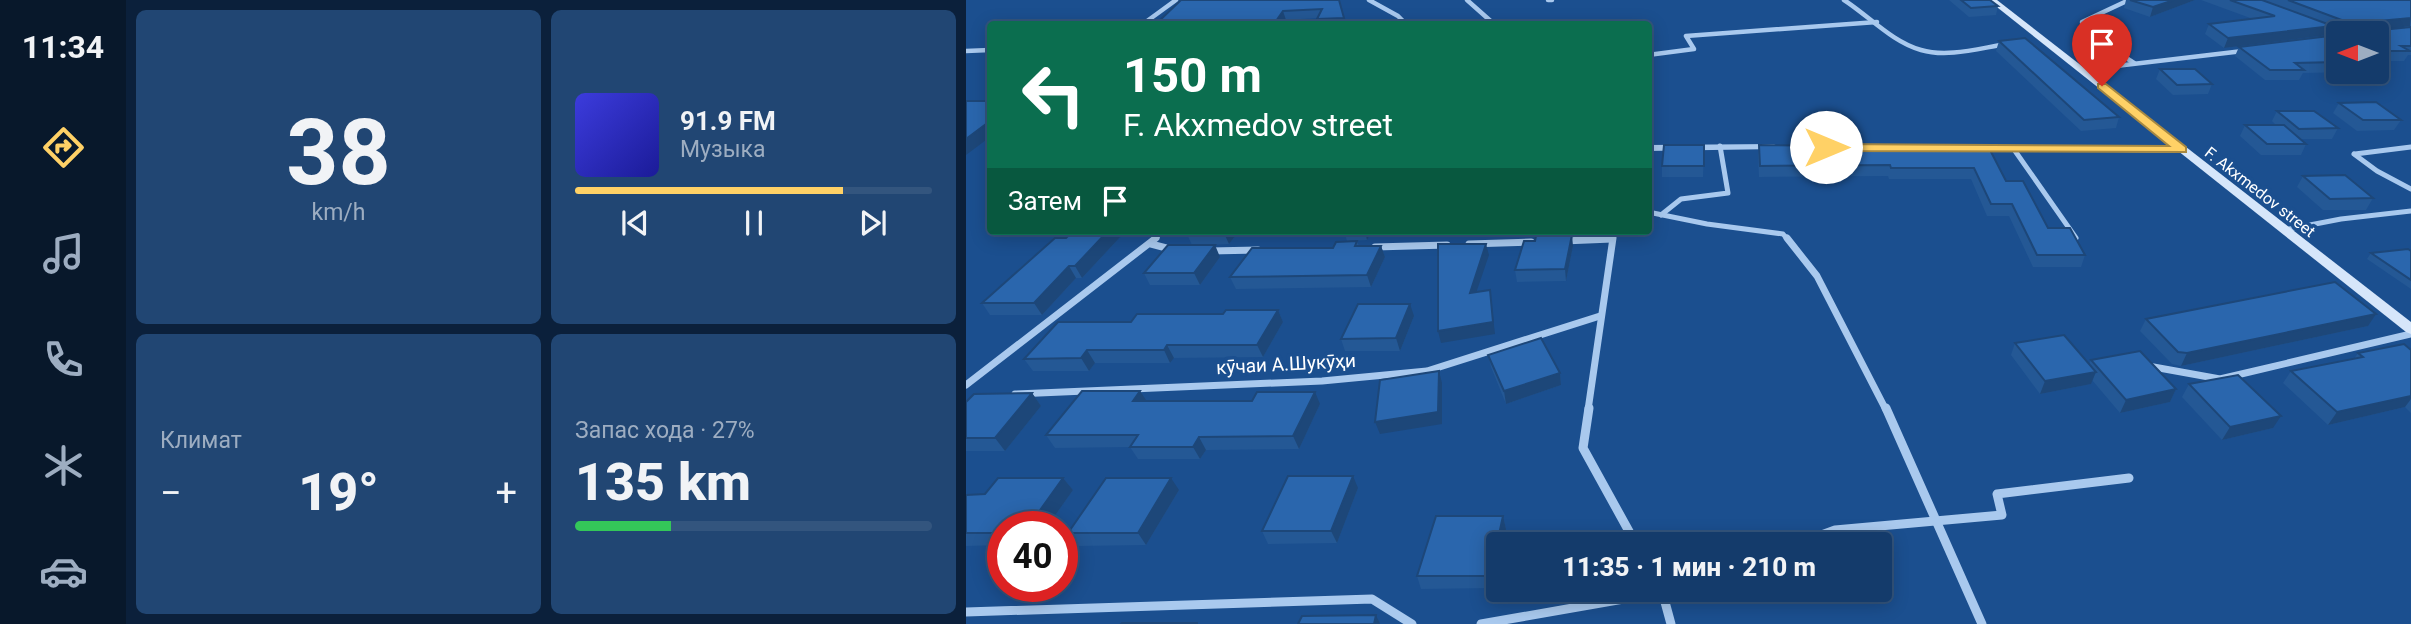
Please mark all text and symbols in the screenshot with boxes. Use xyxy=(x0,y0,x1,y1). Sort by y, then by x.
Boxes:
pin xyxy=(2072,14,2132,86)
north arrow xyxy=(2326,21,2389,84)
map controls xyxy=(2326,21,2389,84)
icon: arrive xyxy=(2083,25,2121,63)
text: 11:34 xyxy=(22,28,104,66)
text: 150 m xyxy=(1123,47,1262,104)
icon: left xyxy=(1008,49,1099,140)
text: 38 xyxy=(286,100,391,206)
text: 91.9 FM xyxy=(680,106,776,136)
text: F. Akxmedov street xyxy=(1123,106,1393,144)
position arrow xyxy=(1789,110,1863,184)
icon: directions xyxy=(39,123,88,172)
text: Музыка xyxy=(680,136,765,163)
street label: F. Akxmedov street xyxy=(2201,143,2319,241)
icon: arrive xyxy=(1096,182,1134,220)
text: Затем xyxy=(1008,186,1082,216)
text: km/h xyxy=(312,199,366,226)
icon: previous xyxy=(616,204,654,242)
icon: pause xyxy=(735,204,773,242)
icon: next xyxy=(854,204,892,242)
icon: music xyxy=(39,229,88,278)
icon: phone xyxy=(39,335,88,384)
street label: кӯчаи А.Шукӯҳи xyxy=(1215,349,1357,379)
text: Запас хода · 27% xyxy=(575,417,755,444)
text: Климат xyxy=(160,427,242,454)
icon: climate xyxy=(39,441,88,490)
text: 135 km xyxy=(575,452,751,513)
text: 19° xyxy=(298,462,379,523)
text: − xyxy=(160,471,182,515)
text: + xyxy=(495,471,517,515)
speed limit sign: 40 xyxy=(987,511,1078,602)
icon: car xyxy=(39,547,88,596)
text: 11:35 · 1 мин · 210 m xyxy=(1562,552,1816,582)

